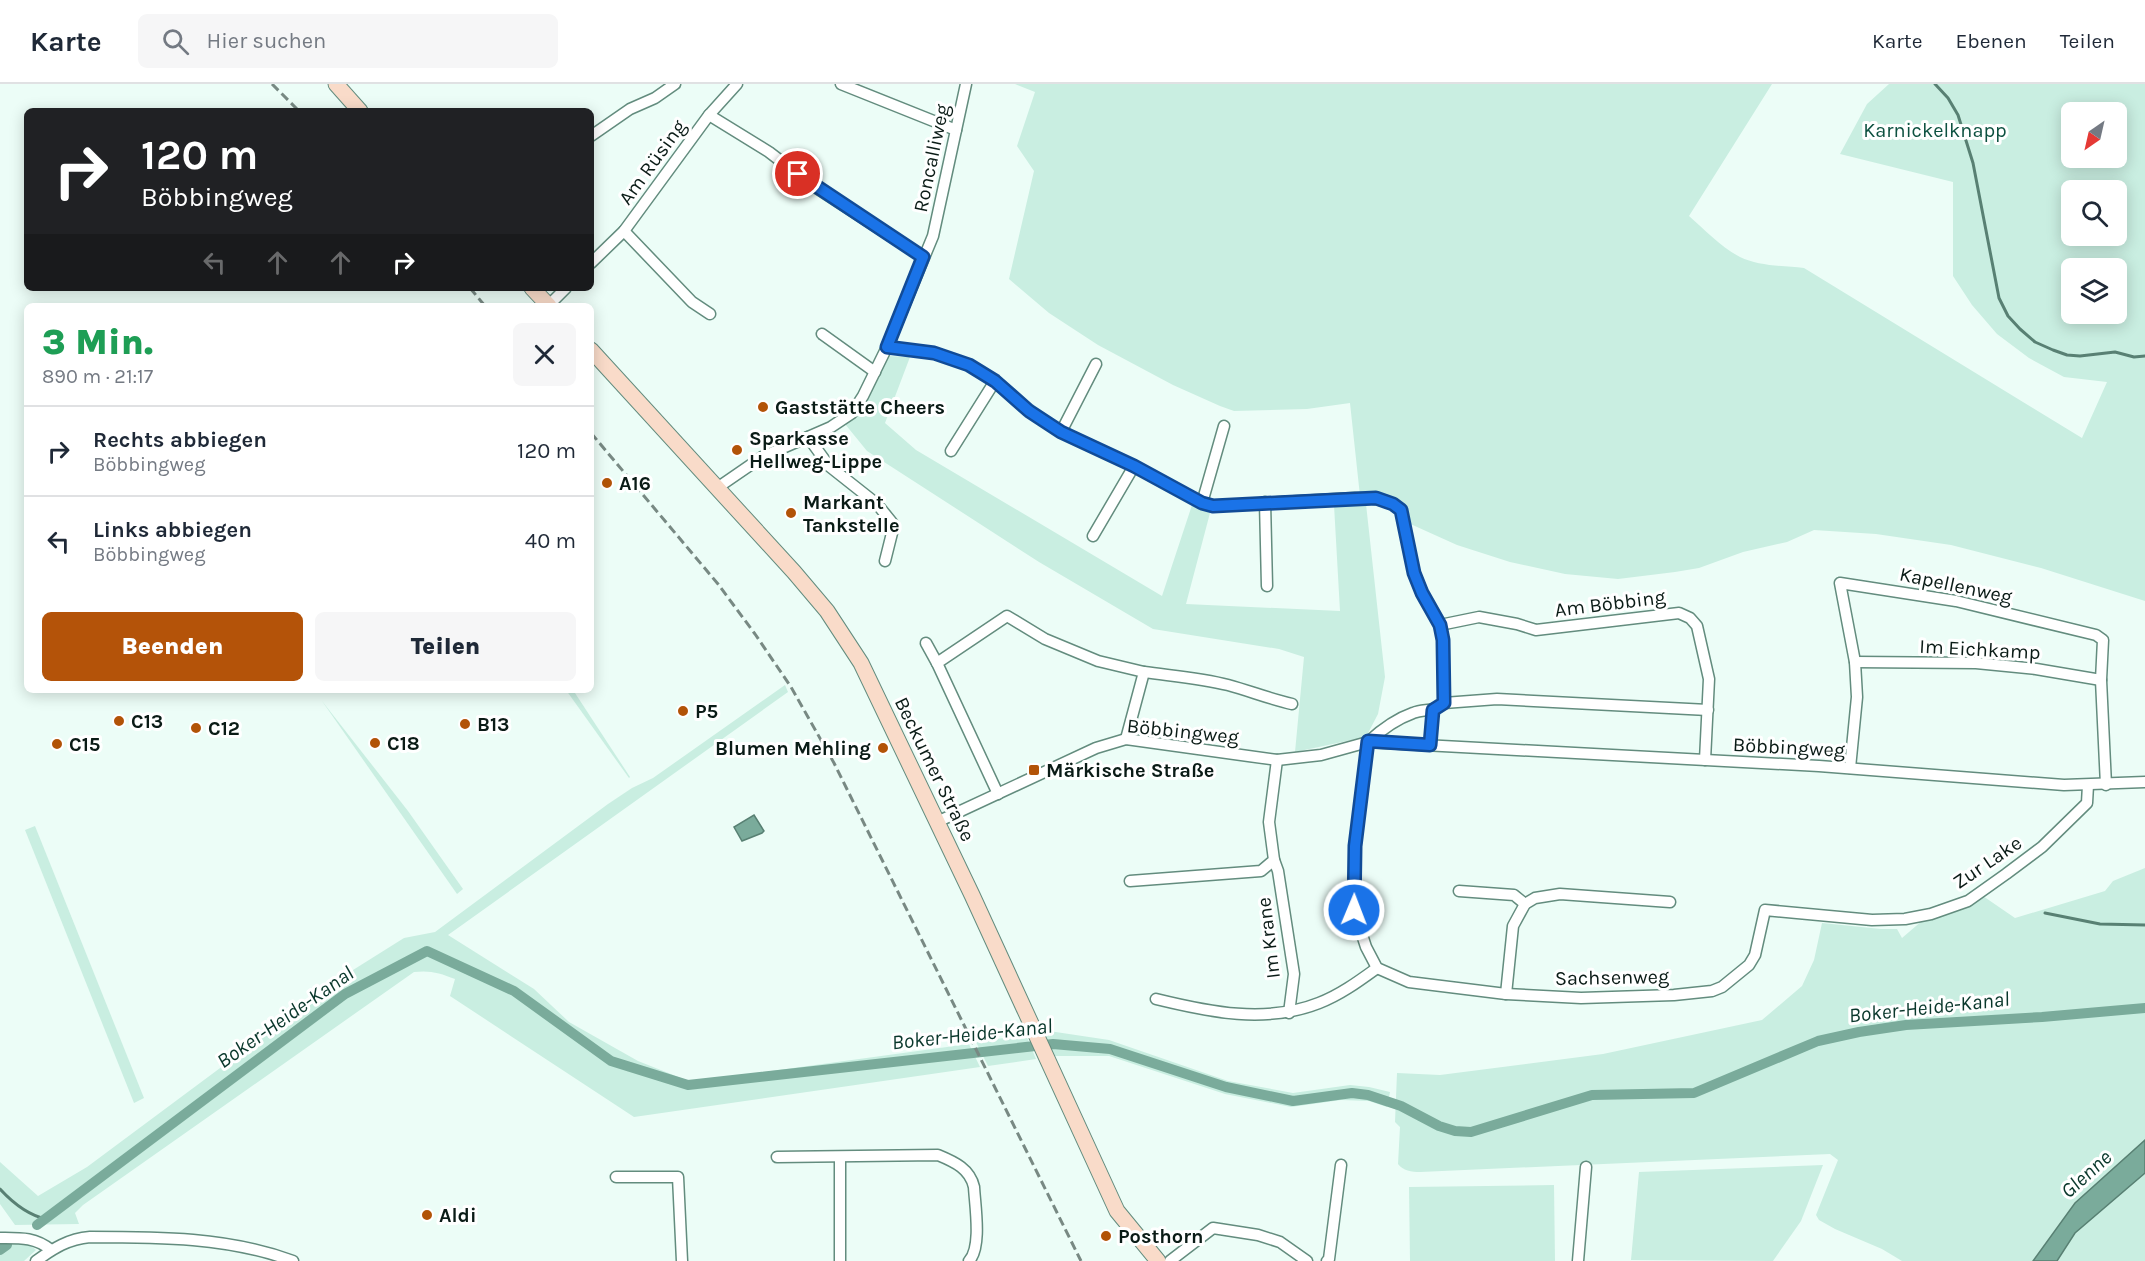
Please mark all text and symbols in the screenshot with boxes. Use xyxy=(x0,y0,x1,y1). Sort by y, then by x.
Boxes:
search box xyxy=(138,14,558,68)
text: Karte xyxy=(30,25,102,58)
icon: search xyxy=(159,25,192,58)
text: Hier suchen xyxy=(207,28,326,54)
text: Karte xyxy=(1872,29,1923,53)
text: Ebenen xyxy=(1956,29,2027,53)
text: Teilen xyxy=(2060,29,2115,53)
street label: Roncalliweg xyxy=(909,102,954,214)
north arrow xyxy=(2061,102,2127,168)
map controls xyxy=(2061,102,2127,324)
street label: Am Rüsing xyxy=(614,115,691,209)
park label: Karnickelknapp xyxy=(1863,119,2007,142)
text: 120 m xyxy=(141,130,258,180)
icon: right xyxy=(42,132,120,210)
pin xyxy=(772,148,823,199)
icon: arrive xyxy=(781,157,814,190)
button: search xyxy=(2061,180,2127,246)
text: Böbbingweg xyxy=(141,181,293,213)
icon: left xyxy=(198,246,231,279)
icon: ahead xyxy=(261,246,294,279)
icon: ahead xyxy=(324,246,357,279)
icon: right xyxy=(387,246,420,279)
button: layers xyxy=(2061,258,2127,324)
text: 3 Min. xyxy=(42,321,153,363)
button: close xyxy=(513,323,576,386)
text: 890 m · 21:17 xyxy=(42,365,153,388)
place label: Gaststätte Cheers xyxy=(775,396,945,419)
marker: Gaststätte Cheers xyxy=(756,400,770,414)
text: Rechts abbiegen xyxy=(93,427,267,453)
place label: Sparkasse Hellweg-Lippe xyxy=(749,427,882,473)
icon: right xyxy=(42,435,75,468)
text: 120 m xyxy=(517,438,576,464)
marker: Sparkasse Hellweg-Lippe xyxy=(730,443,744,457)
text: Böbbingweg xyxy=(93,453,205,476)
place label: A16 xyxy=(619,472,651,495)
marker: A16 xyxy=(600,476,614,490)
place label: Markant Tankstelle xyxy=(803,491,900,537)
marker: Markant Tankstelle xyxy=(784,506,798,520)
text: Links abbiegen xyxy=(93,517,252,543)
icon: left xyxy=(42,525,75,558)
text: 40 m xyxy=(525,528,576,554)
text: Böbbingweg xyxy=(93,543,205,566)
street label: Kapellenweg xyxy=(1897,562,2014,609)
street label: Am Böbbing xyxy=(1553,585,1667,622)
button: Beenden xyxy=(42,612,303,681)
button: Teilen xyxy=(315,612,576,681)
street label: Im Eichkamp xyxy=(1919,635,2041,664)
street label: Beckumer Straße xyxy=(890,693,979,845)
place label: P5 xyxy=(695,700,718,723)
marker: P5 xyxy=(676,704,690,718)
place label: C13 xyxy=(131,710,163,733)
place label: B13 xyxy=(477,713,510,736)
marker: C13 xyxy=(112,714,126,728)
street label: Böbbingweg xyxy=(1126,714,1240,749)
place label: C12 xyxy=(208,717,240,740)
marker: B13 xyxy=(458,717,472,731)
marker: C12 xyxy=(189,721,203,735)
place label: C18 xyxy=(387,732,420,755)
place label: C15 xyxy=(69,733,100,756)
street label: Böbbingweg xyxy=(1732,733,1846,762)
marker: C18 xyxy=(368,736,382,750)
marker: C15 xyxy=(50,737,64,751)
place label: Blumen Mehling xyxy=(715,737,871,760)
marker: Blumen Mehling xyxy=(876,741,890,755)
place label: Märkische Straße xyxy=(1046,759,1214,782)
marker: Märkische Straße xyxy=(1027,763,1041,777)
street label: Zur Lake xyxy=(1949,831,2026,894)
position arrow xyxy=(1322,878,1386,942)
street label: Im Krane xyxy=(1252,896,1285,980)
water label: Boker-Heide-Kanal xyxy=(212,961,358,1073)
street label: Sachsenweg xyxy=(1555,965,1669,990)
water label: Boker-Heide-Kanal xyxy=(1848,987,2010,1027)
water label: Boker-Heide-Kanal xyxy=(891,1014,1053,1054)
water label: Glenne xyxy=(2056,1145,2116,1203)
place label: Aldi xyxy=(439,1204,476,1227)
marker: Aldi xyxy=(420,1208,434,1222)
place label: Posthorn xyxy=(1118,1225,1203,1248)
marker: Posthorn xyxy=(1099,1229,1113,1243)

